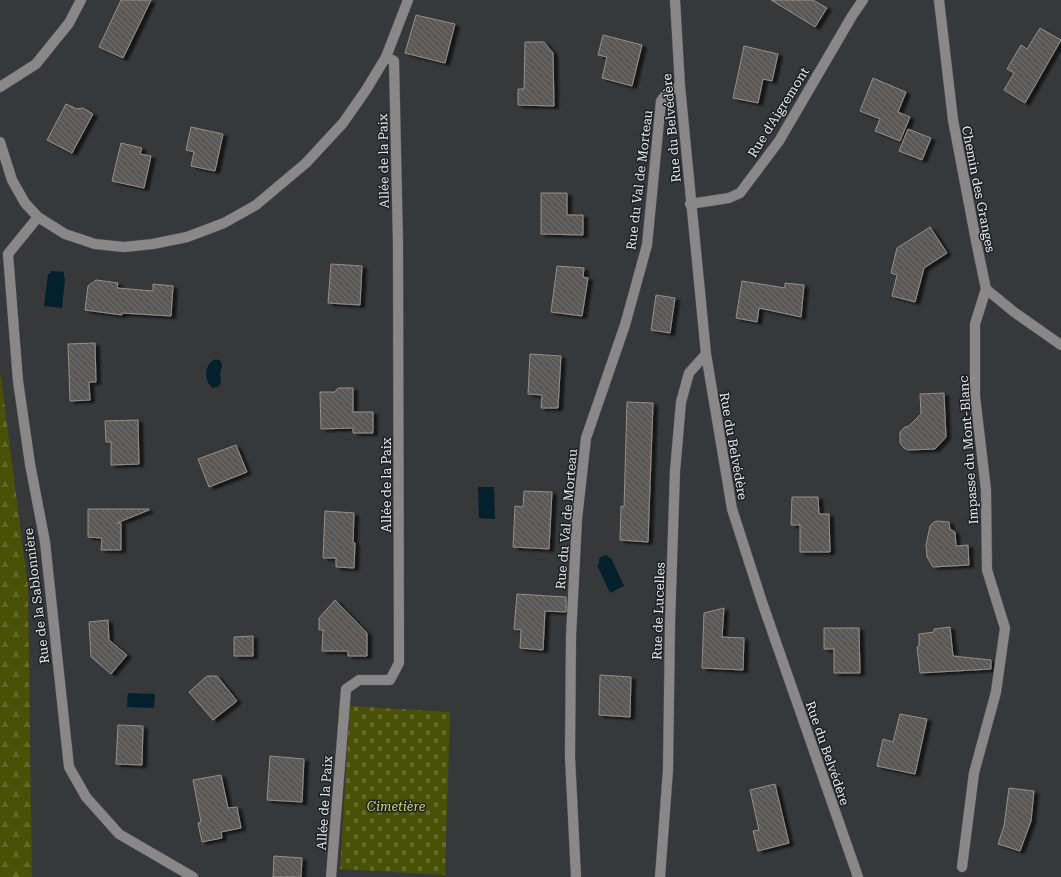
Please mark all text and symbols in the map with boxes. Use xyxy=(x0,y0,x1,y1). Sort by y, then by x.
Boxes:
street label: Rue d'Aigremont xyxy=(745,64,812,160)
street label: Rue du Belvédère xyxy=(659,73,684,183)
street label: Rue du Val de Morteau xyxy=(623,109,656,251)
street label: Allée de la Paix xyxy=(375,113,392,209)
street label: Chemin des Granges xyxy=(959,125,998,254)
street label: Impasse du Mont-Blanc xyxy=(956,375,981,525)
street label: Rue du Belvédère xyxy=(717,391,750,501)
street label: Allée de la Paix xyxy=(379,437,394,532)
street label: Rue du Val de Morteau xyxy=(553,448,580,590)
street label: Rue de la Sablonnière xyxy=(21,527,52,665)
street label: Rue de Lucelles xyxy=(649,562,668,660)
street label: Rue du Belvédère xyxy=(803,699,852,807)
street label: Allée de la Paix xyxy=(314,755,335,851)
park label: Cimetière xyxy=(367,799,426,814)

